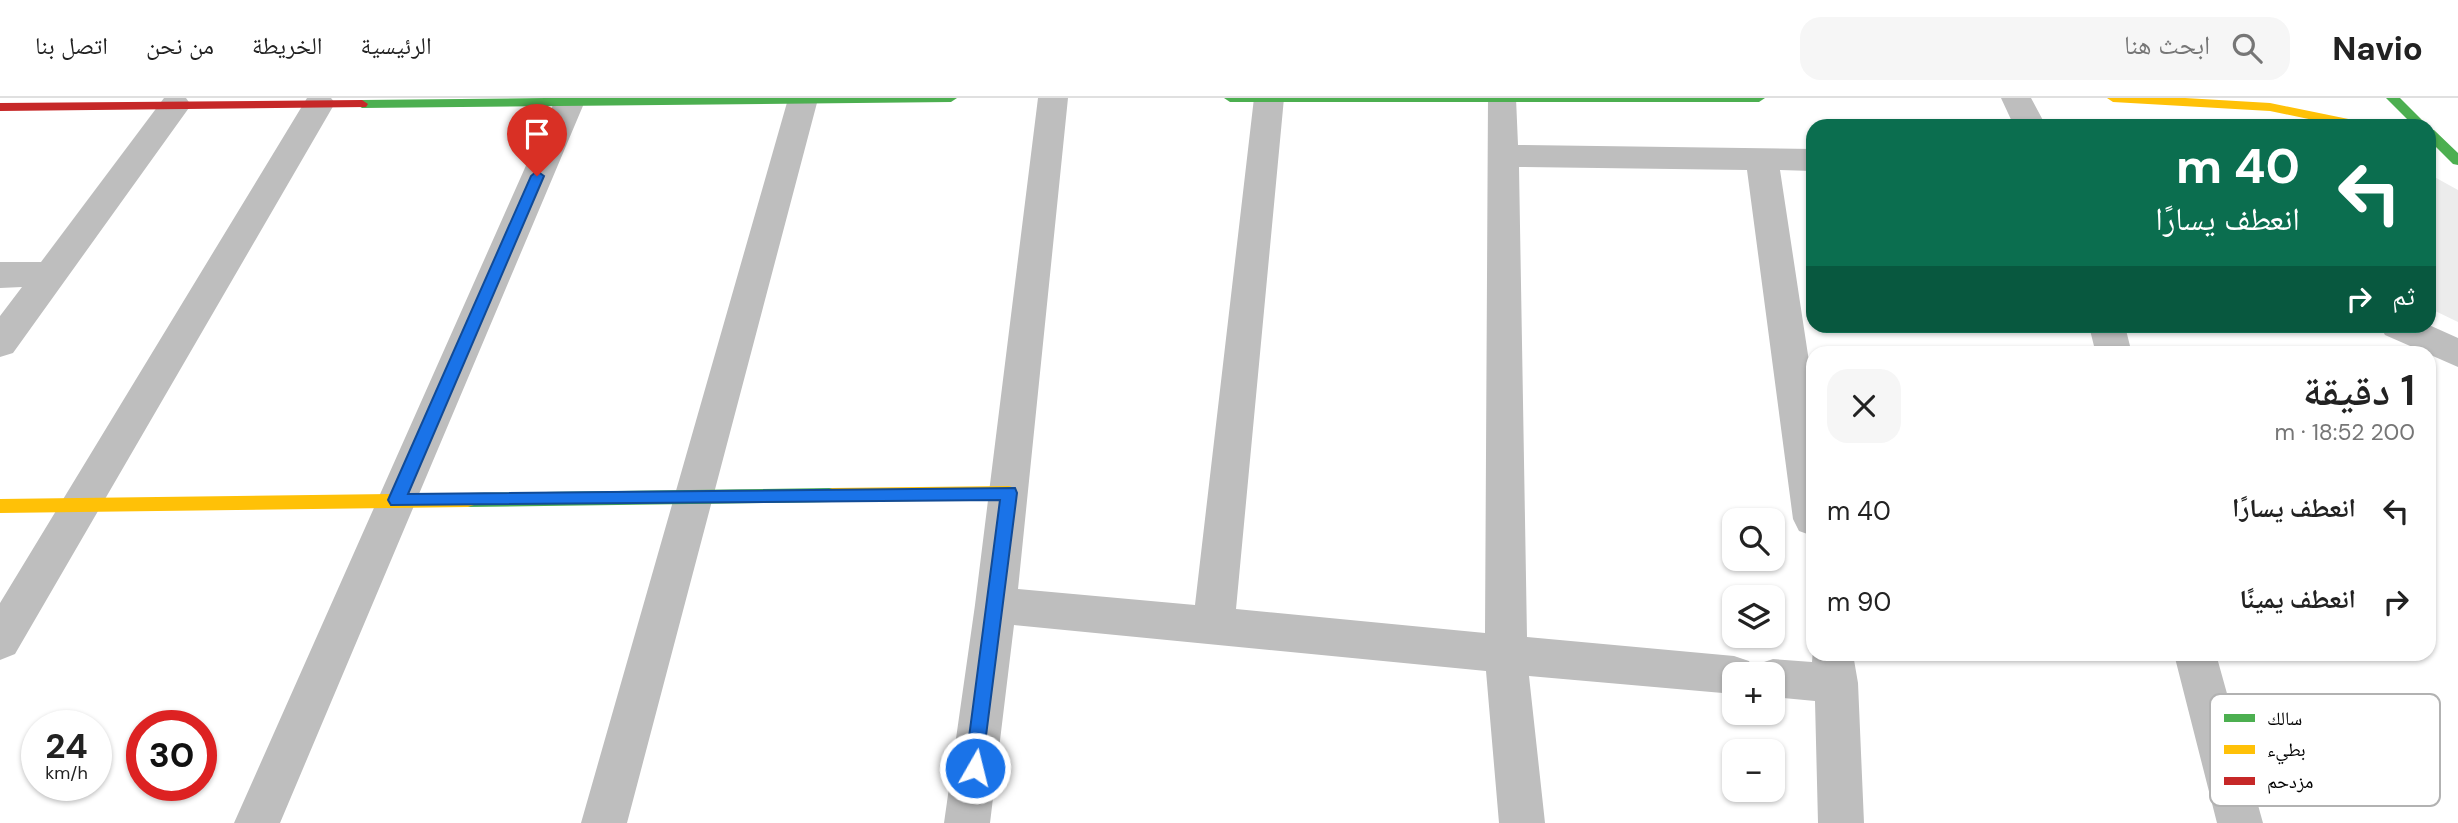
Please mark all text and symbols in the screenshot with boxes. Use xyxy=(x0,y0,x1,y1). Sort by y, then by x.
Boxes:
search box xyxy=(1800,17,2290,80)
text: Navio xyxy=(2332,27,2423,70)
text: ابحث هنا xyxy=(2124,28,2210,62)
icon: search xyxy=(2228,29,2266,67)
text: اتصل بنا xyxy=(35,30,108,61)
text: من نحن xyxy=(146,30,214,61)
text: الخريطة xyxy=(252,30,323,61)
text: الرئيسية xyxy=(361,30,432,61)
pin xyxy=(507,104,567,176)
icon: arrive xyxy=(518,115,556,153)
text: 40 m xyxy=(2176,134,2300,198)
icon: left xyxy=(2324,147,2415,238)
text: انعطف يسارًا xyxy=(2155,198,2300,240)
text: ثم xyxy=(2392,279,2415,313)
icon: right xyxy=(2340,280,2378,318)
text: 1 دقيقة xyxy=(2303,363,2415,418)
button: close xyxy=(1827,369,1901,443)
text: 200 m · 18:52 xyxy=(2274,417,2415,447)
text: انعطف يسارًا xyxy=(2232,491,2356,525)
icon: left xyxy=(2377,492,2415,530)
text: 40 m xyxy=(1827,494,1891,528)
map controls xyxy=(1722,508,1785,802)
button: search xyxy=(1722,508,1785,571)
text: انعطف يمينًا xyxy=(2240,582,2356,616)
icon: right xyxy=(2377,583,2415,621)
button: layers xyxy=(1722,585,1785,648)
text: 90 m xyxy=(1827,585,1891,619)
button: + xyxy=(1722,662,1785,725)
legend xyxy=(2210,694,2440,806)
text: سالك xyxy=(2267,706,2302,731)
speed limit sign: 30 xyxy=(126,710,217,801)
text: 24 xyxy=(45,723,88,769)
position arrow xyxy=(938,731,1012,805)
text: بطيء xyxy=(2267,737,2306,765)
button: − xyxy=(1722,739,1785,802)
text: km/h xyxy=(45,761,88,785)
text: مزدحم xyxy=(2267,769,2313,794)

